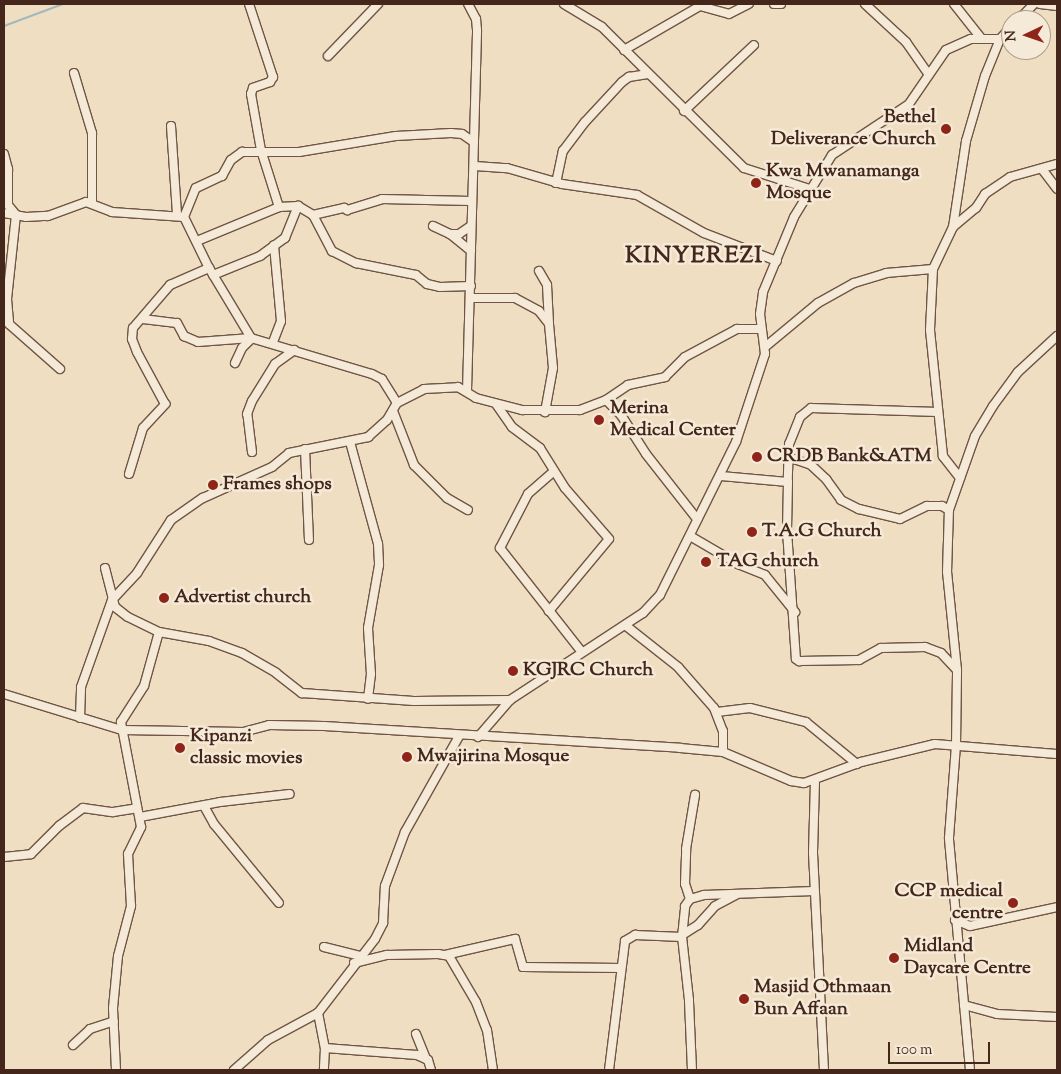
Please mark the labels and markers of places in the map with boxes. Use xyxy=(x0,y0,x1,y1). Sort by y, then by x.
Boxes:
place label: Bethel Deliverance Church xyxy=(771,107,936,151)
marker: Bethel Deliverance Church xyxy=(940,123,952,135)
place label: Kwa Mwanamanga Mosque xyxy=(766,161,919,205)
marker: Kwa Mwanamanga Mosque xyxy=(750,177,762,189)
place label: Merina Medical Center xyxy=(610,398,736,442)
marker: Merina Medical Center xyxy=(592,413,606,427)
place label: CRDB Bank&ATM xyxy=(767,446,932,468)
marker: CRDB Bank&ATM xyxy=(751,451,763,463)
place label: Frames shops xyxy=(223,474,332,496)
marker: Frames shops xyxy=(207,479,219,491)
place label: T.A.G Church xyxy=(762,521,882,543)
marker: T.A.G Church xyxy=(746,526,758,538)
place label: TAG church xyxy=(716,551,819,573)
marker: TAG church xyxy=(700,556,712,568)
place label: Advertist church xyxy=(174,587,311,609)
marker: Advertist church xyxy=(158,592,170,604)
place label: KGJRC Church xyxy=(523,660,653,682)
marker: KGJRC Church xyxy=(507,665,519,677)
place label: Kipanzi classic movies xyxy=(190,726,302,770)
marker: Kipanzi classic movies xyxy=(174,742,186,754)
place label: Mwajirina Mosque xyxy=(417,746,569,768)
marker: Mwajirina Mosque xyxy=(401,751,413,763)
place label: CCP medical centre xyxy=(895,881,1003,925)
marker: CCP medical centre xyxy=(1007,897,1019,909)
place label: Midland Daycare Centre xyxy=(904,936,1031,980)
marker: Midland Daycare Centre xyxy=(888,952,900,964)
place label: Masjid Othmaan Bun Affaan xyxy=(754,977,891,1021)
marker: Masjid Othmaan Bun Affaan xyxy=(738,993,750,1005)

